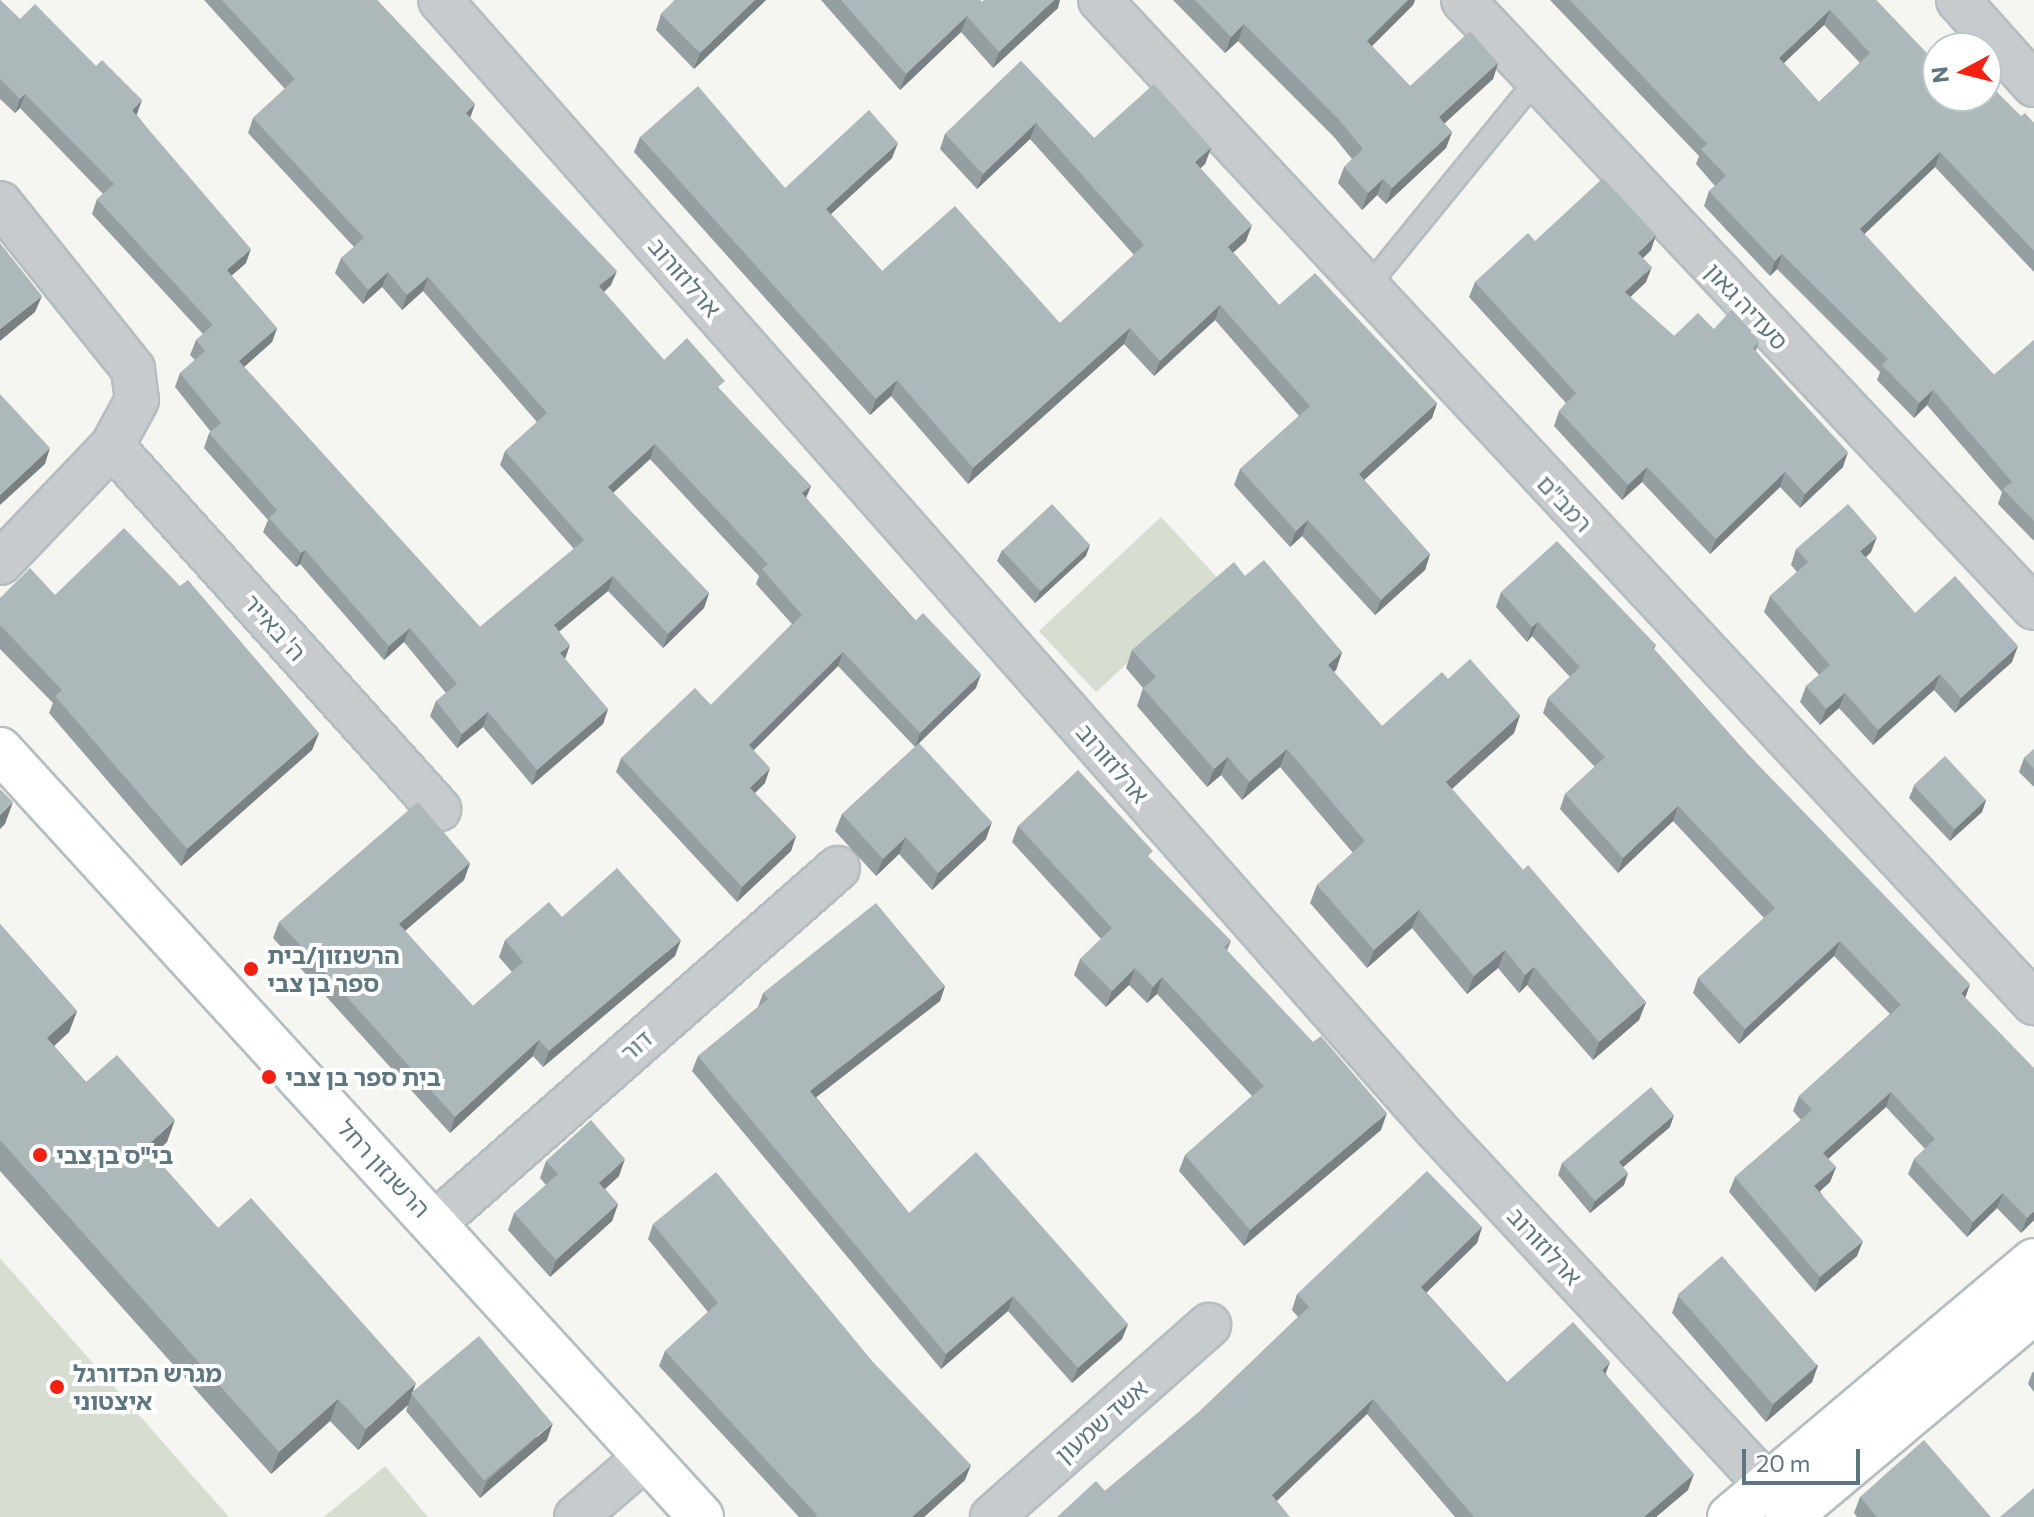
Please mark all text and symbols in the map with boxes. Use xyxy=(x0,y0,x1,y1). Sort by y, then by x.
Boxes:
north arrow xyxy=(1922,32,2002,112)
text: N xyxy=(1925,65,1954,85)
street label: ארלוזורוב xyxy=(643,231,727,323)
street label: סעדיה גאון xyxy=(1700,257,1794,355)
street label: רמב"ם xyxy=(1532,469,1598,537)
street label: ה' באייר xyxy=(238,588,312,666)
street label: ארלוזורוב xyxy=(1071,717,1155,809)
place label: הרשנזון/בית ספר בן צבי xyxy=(267,941,400,997)
marker: הרשנזון/בית ספר בן צבי xyxy=(242,960,260,978)
street label: דור xyxy=(614,1023,658,1067)
place label: בית ספר בן צבי xyxy=(285,1063,441,1091)
marker: בית ספר בן צבי xyxy=(260,1068,278,1086)
street label: הרשנזון רחל xyxy=(332,1113,436,1223)
place label: בי"ס בן צבי xyxy=(56,1141,173,1169)
marker: בי"ס בן צבי xyxy=(31,1146,49,1164)
street label: ארלוזורוב xyxy=(1502,1201,1588,1291)
place label: מגרש הכדורגל איצטוני xyxy=(73,1359,222,1415)
street label: אשד שמעון xyxy=(1049,1373,1153,1469)
marker: מגרש הכדורגל איצטוני xyxy=(48,1378,66,1396)
scale bar xyxy=(1746,1433,1864,1483)
text: 20 m xyxy=(1756,1448,1810,1477)

